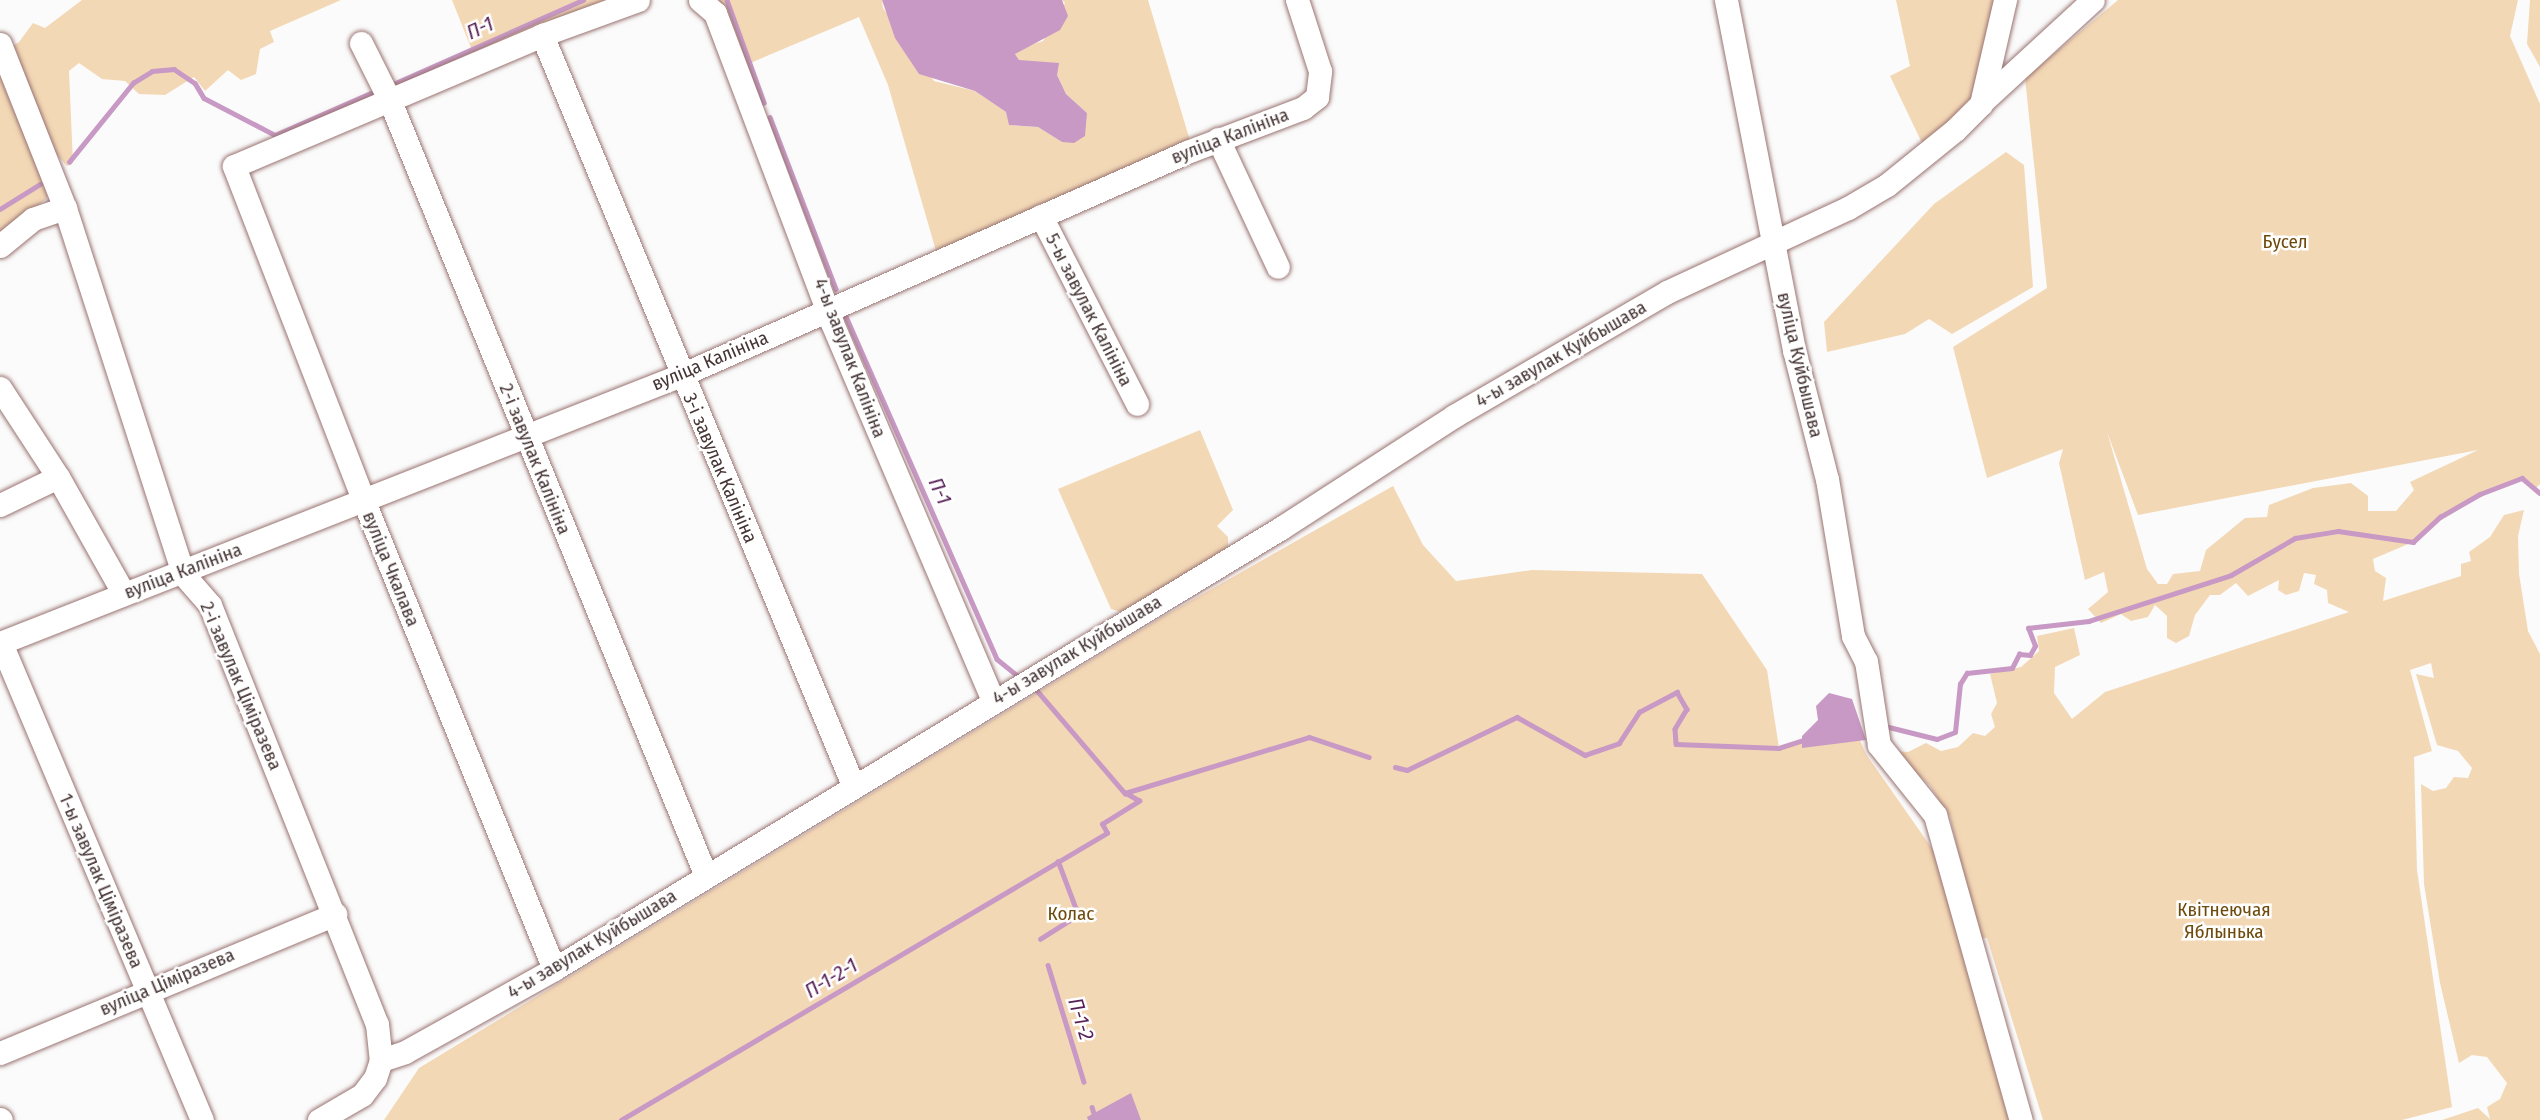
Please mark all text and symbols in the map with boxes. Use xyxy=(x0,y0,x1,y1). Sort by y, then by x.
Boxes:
water label: П-1 xyxy=(463,11,497,45)
street label: вуліца Калініна xyxy=(1168,103,1292,169)
street label: 5-ы завулак Калініна xyxy=(1041,230,1137,390)
park label: Бусел xyxy=(2262,231,2308,253)
street label: 4-ы завулак Калініна xyxy=(809,275,891,441)
street label: вуліца Куйбышава xyxy=(1772,290,1828,440)
street label: 4-ы завулак Куйбышава xyxy=(1471,296,1651,412)
street label: вуліца Калініна xyxy=(648,326,772,396)
street label: 2-і завулак Калініна xyxy=(494,380,576,538)
street label: 3-і завулак Калініна xyxy=(678,390,762,546)
water label: П-1 xyxy=(923,474,957,508)
street label: вуліца Чкалава xyxy=(358,508,424,630)
street label: вуліца Калініна xyxy=(121,538,245,604)
street label: 4-ы завулак Куйбышава xyxy=(988,590,1166,710)
street label: 2-і завулак Ціміразева xyxy=(195,598,287,774)
street label: 1-ы завулак Ціміразева xyxy=(54,790,148,972)
street label: 4-ы завулак Куйбышава xyxy=(503,884,681,1004)
park label: Квітнеючая Яблынька xyxy=(2177,899,2271,943)
park label: Колас xyxy=(1048,903,1094,925)
street label: вуліца Ціміразева xyxy=(96,943,238,1021)
water label: П-1-2-1 xyxy=(800,952,862,1004)
water label: П-1-2 xyxy=(1063,995,1099,1043)

